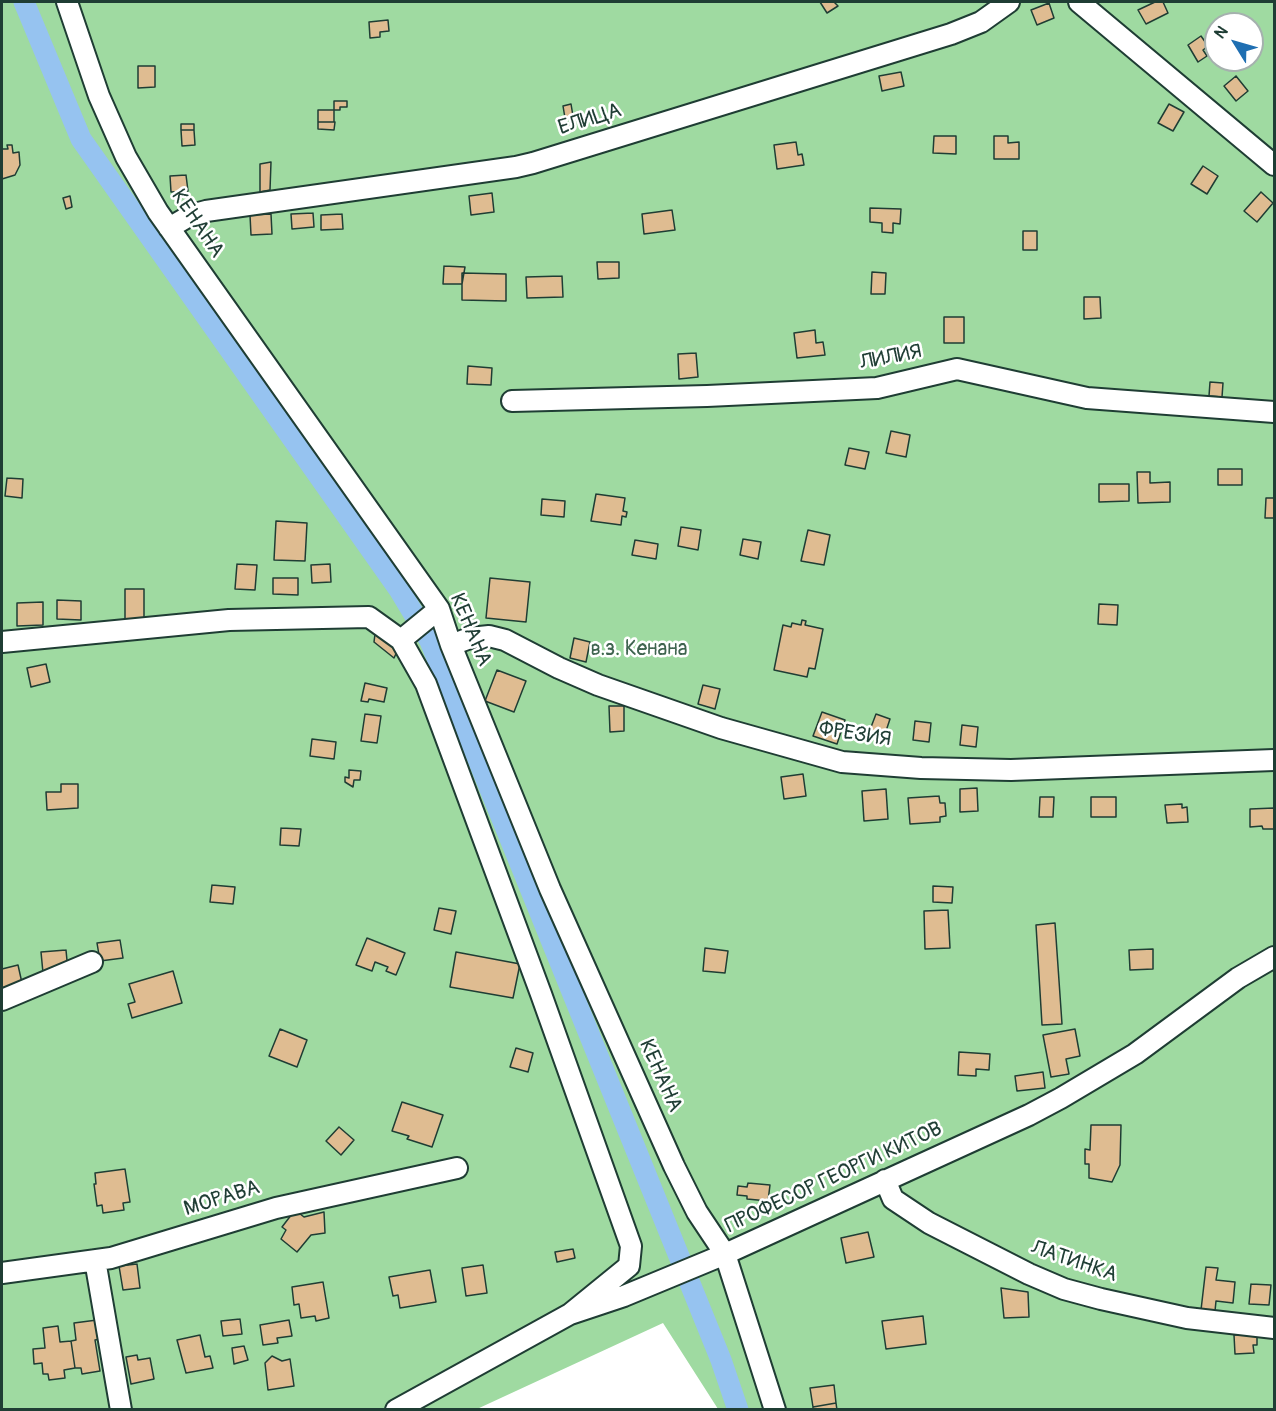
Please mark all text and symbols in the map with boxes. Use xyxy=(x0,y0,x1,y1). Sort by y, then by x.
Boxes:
north arrow xyxy=(1204,12,1264,72)
text: N xyxy=(1210,22,1232,43)
street label: ЕЛИЦА xyxy=(555,98,625,142)
street label: КЕНАНА xyxy=(165,185,229,263)
street label: ЛИЛИЯ xyxy=(858,340,924,376)
street label: КЕНАНА xyxy=(443,590,497,670)
park label: в.з. Кенана xyxy=(590,637,688,663)
street label: ФРЕЗИЯ xyxy=(817,717,893,753)
street label: КЕНАНА xyxy=(633,1036,687,1116)
street label: ПРОФЕСОР ГЕОРГИ КИТОВ xyxy=(722,1117,946,1239)
street label: МОРАВА xyxy=(181,1176,263,1222)
street label: ЛАТИНКА xyxy=(1028,1236,1120,1288)

